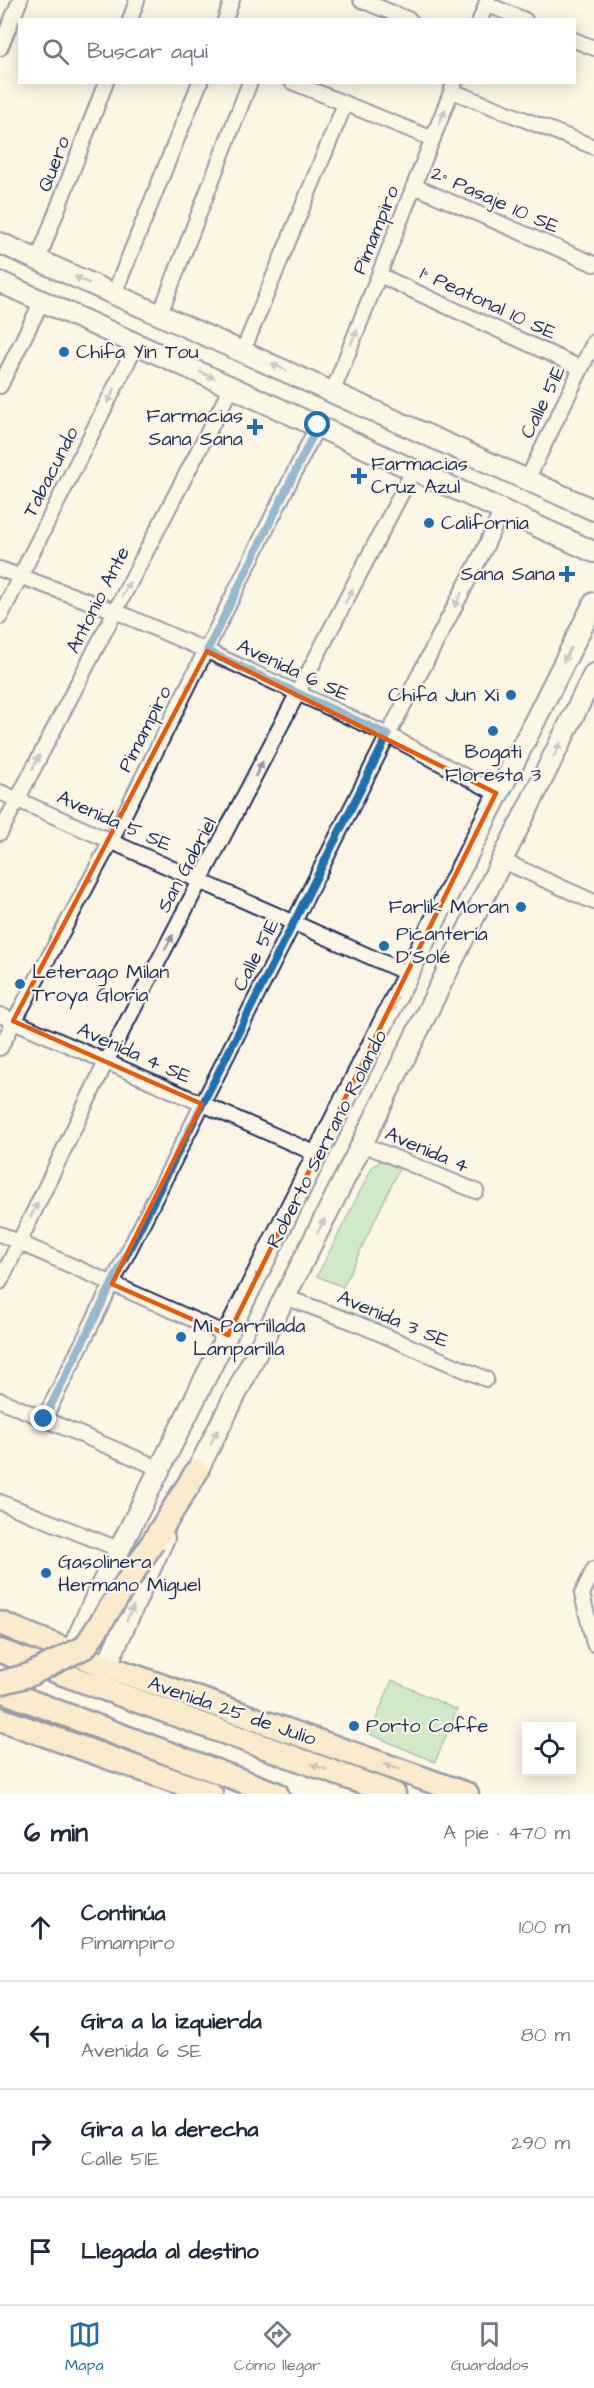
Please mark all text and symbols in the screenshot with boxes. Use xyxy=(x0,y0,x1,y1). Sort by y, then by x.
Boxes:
search box xyxy=(18,18,576,84)
icon: search xyxy=(39,35,72,68)
text: Buscar aquí xyxy=(87,36,208,67)
one-way arrow xyxy=(438,108,447,126)
street label: Quero xyxy=(31,132,77,196)
street label: 2° Pasaje 10 SE xyxy=(427,159,564,241)
street label: Pimampiro xyxy=(345,181,407,279)
street label: 1° Peatonal 10 SE xyxy=(415,259,561,347)
one-way arrow xyxy=(73,274,91,284)
one-way arrow xyxy=(350,328,359,346)
place label: Chifa Yin Tou xyxy=(76,338,199,366)
marker: Chifa Yin Tou xyxy=(57,345,71,359)
street label: Calle 51E xyxy=(513,361,573,443)
one-way arrow xyxy=(271,363,288,372)
one-way arrow xyxy=(198,370,215,379)
one-way arrow xyxy=(106,387,116,404)
place label: Farmacias Sana Sana xyxy=(146,402,243,453)
route start xyxy=(304,411,330,437)
marker: Farmacias Sana Sana xyxy=(248,420,262,434)
street label: Tabacundo xyxy=(16,422,86,522)
place label: Farmacias Cruz Azul xyxy=(371,450,468,501)
marker: Farmacias Cruz Azul xyxy=(352,469,366,483)
place label: California xyxy=(441,509,529,537)
marker: California xyxy=(422,516,436,530)
street label: Antonio Ante xyxy=(59,542,137,658)
place label: Sana Sana xyxy=(461,560,555,588)
marker: Sana Sana xyxy=(560,567,574,581)
one-way arrow xyxy=(121,580,131,597)
one-way arrow xyxy=(344,587,353,604)
one-way arrow xyxy=(453,592,463,609)
street label: Avenida 6 SE xyxy=(232,632,354,708)
one-way arrow xyxy=(563,646,573,664)
one-way arrow xyxy=(185,676,195,693)
street label: Pimampiro xyxy=(111,681,179,777)
place label: Chifa Jun Xi xyxy=(388,681,499,709)
marker: Chifa Jun Xi xyxy=(504,688,518,702)
marker: Bogati Floresta 3 xyxy=(486,724,500,738)
place label: Bogati Floresta 3 xyxy=(445,738,541,789)
one-way arrow xyxy=(552,742,562,759)
one-way arrow xyxy=(31,753,41,771)
one-way arrow xyxy=(254,760,264,777)
street label: Avenida 5 SE xyxy=(52,783,176,859)
street label: San Gabriel xyxy=(150,812,224,918)
one-way arrow xyxy=(475,821,484,838)
one-way arrow xyxy=(86,868,96,885)
place label: Farlik Moran xyxy=(388,893,509,921)
marker: Farlik Moran xyxy=(514,900,528,914)
street label: Calle 51E xyxy=(226,914,286,996)
place label: Picantería D'Solé xyxy=(396,920,488,971)
one-way arrow xyxy=(164,933,174,950)
marker: Picantería D'Solé xyxy=(377,939,391,953)
place label: Leterago Milan Troya Gloria xyxy=(32,958,169,1010)
marker: Leterago Milan Troya Gloria xyxy=(13,977,27,991)
one-way arrow xyxy=(390,996,399,1013)
street label: Avenida 4 SE xyxy=(73,1015,195,1091)
street label: Roberto Serrano Rolando xyxy=(260,1025,394,1253)
street label: Avenida 4 xyxy=(381,1120,474,1180)
one-way arrow xyxy=(29,1201,39,1218)
one-way arrow xyxy=(316,1217,326,1234)
one-way arrow xyxy=(255,1264,265,1281)
street label: Avenida 3 SE xyxy=(333,1283,453,1355)
place label: Mi Parrillada Lamparilla xyxy=(193,1312,306,1363)
marker: Mi Parrillada Lamparilla xyxy=(174,1330,188,1344)
route end xyxy=(30,1405,56,1431)
one-way arrow xyxy=(209,1429,219,1446)
place label: Gasolinera Hermano Miguel xyxy=(58,1548,201,1600)
marker: Gasolinera Hermano Miguel xyxy=(39,1566,53,1580)
one-way arrow xyxy=(125,1604,135,1622)
street label: Avenida 25 de Julio xyxy=(144,1669,320,1753)
place label: Porto Coffe xyxy=(366,1712,489,1740)
marker: Porto Coffe xyxy=(347,1719,361,1733)
map controls xyxy=(522,1722,576,1776)
button: locate xyxy=(522,1722,576,1776)
one-way arrow xyxy=(310,1762,328,1772)
one-way arrow xyxy=(383,1762,401,1772)
text: 6 min xyxy=(24,1815,88,1851)
text: A pie · 470 m xyxy=(443,1819,570,1847)
text: Continúa xyxy=(81,1898,166,1929)
icon: ahead xyxy=(24,1911,57,1944)
text: 100 m xyxy=(519,1913,570,1941)
text: Pimampiro xyxy=(81,1929,175,1957)
text: Gira a la izquierda xyxy=(81,2006,262,2037)
icon: left xyxy=(24,2019,57,2052)
text: 80 m xyxy=(521,2021,570,2049)
text: Avenida 6 SE xyxy=(81,2037,202,2065)
text: Gira a la derecha xyxy=(81,2114,258,2145)
icon: right xyxy=(24,2127,57,2160)
text: 290 m xyxy=(511,2129,570,2157)
text: Calle 51E xyxy=(81,2145,159,2173)
icon: arrive xyxy=(24,2235,57,2268)
text: Llegada al destino xyxy=(81,2236,259,2267)
tab: Mapa xyxy=(65,2318,104,2376)
tab: Cómo llegar xyxy=(234,2318,321,2376)
tab: Guardados xyxy=(451,2318,529,2376)

